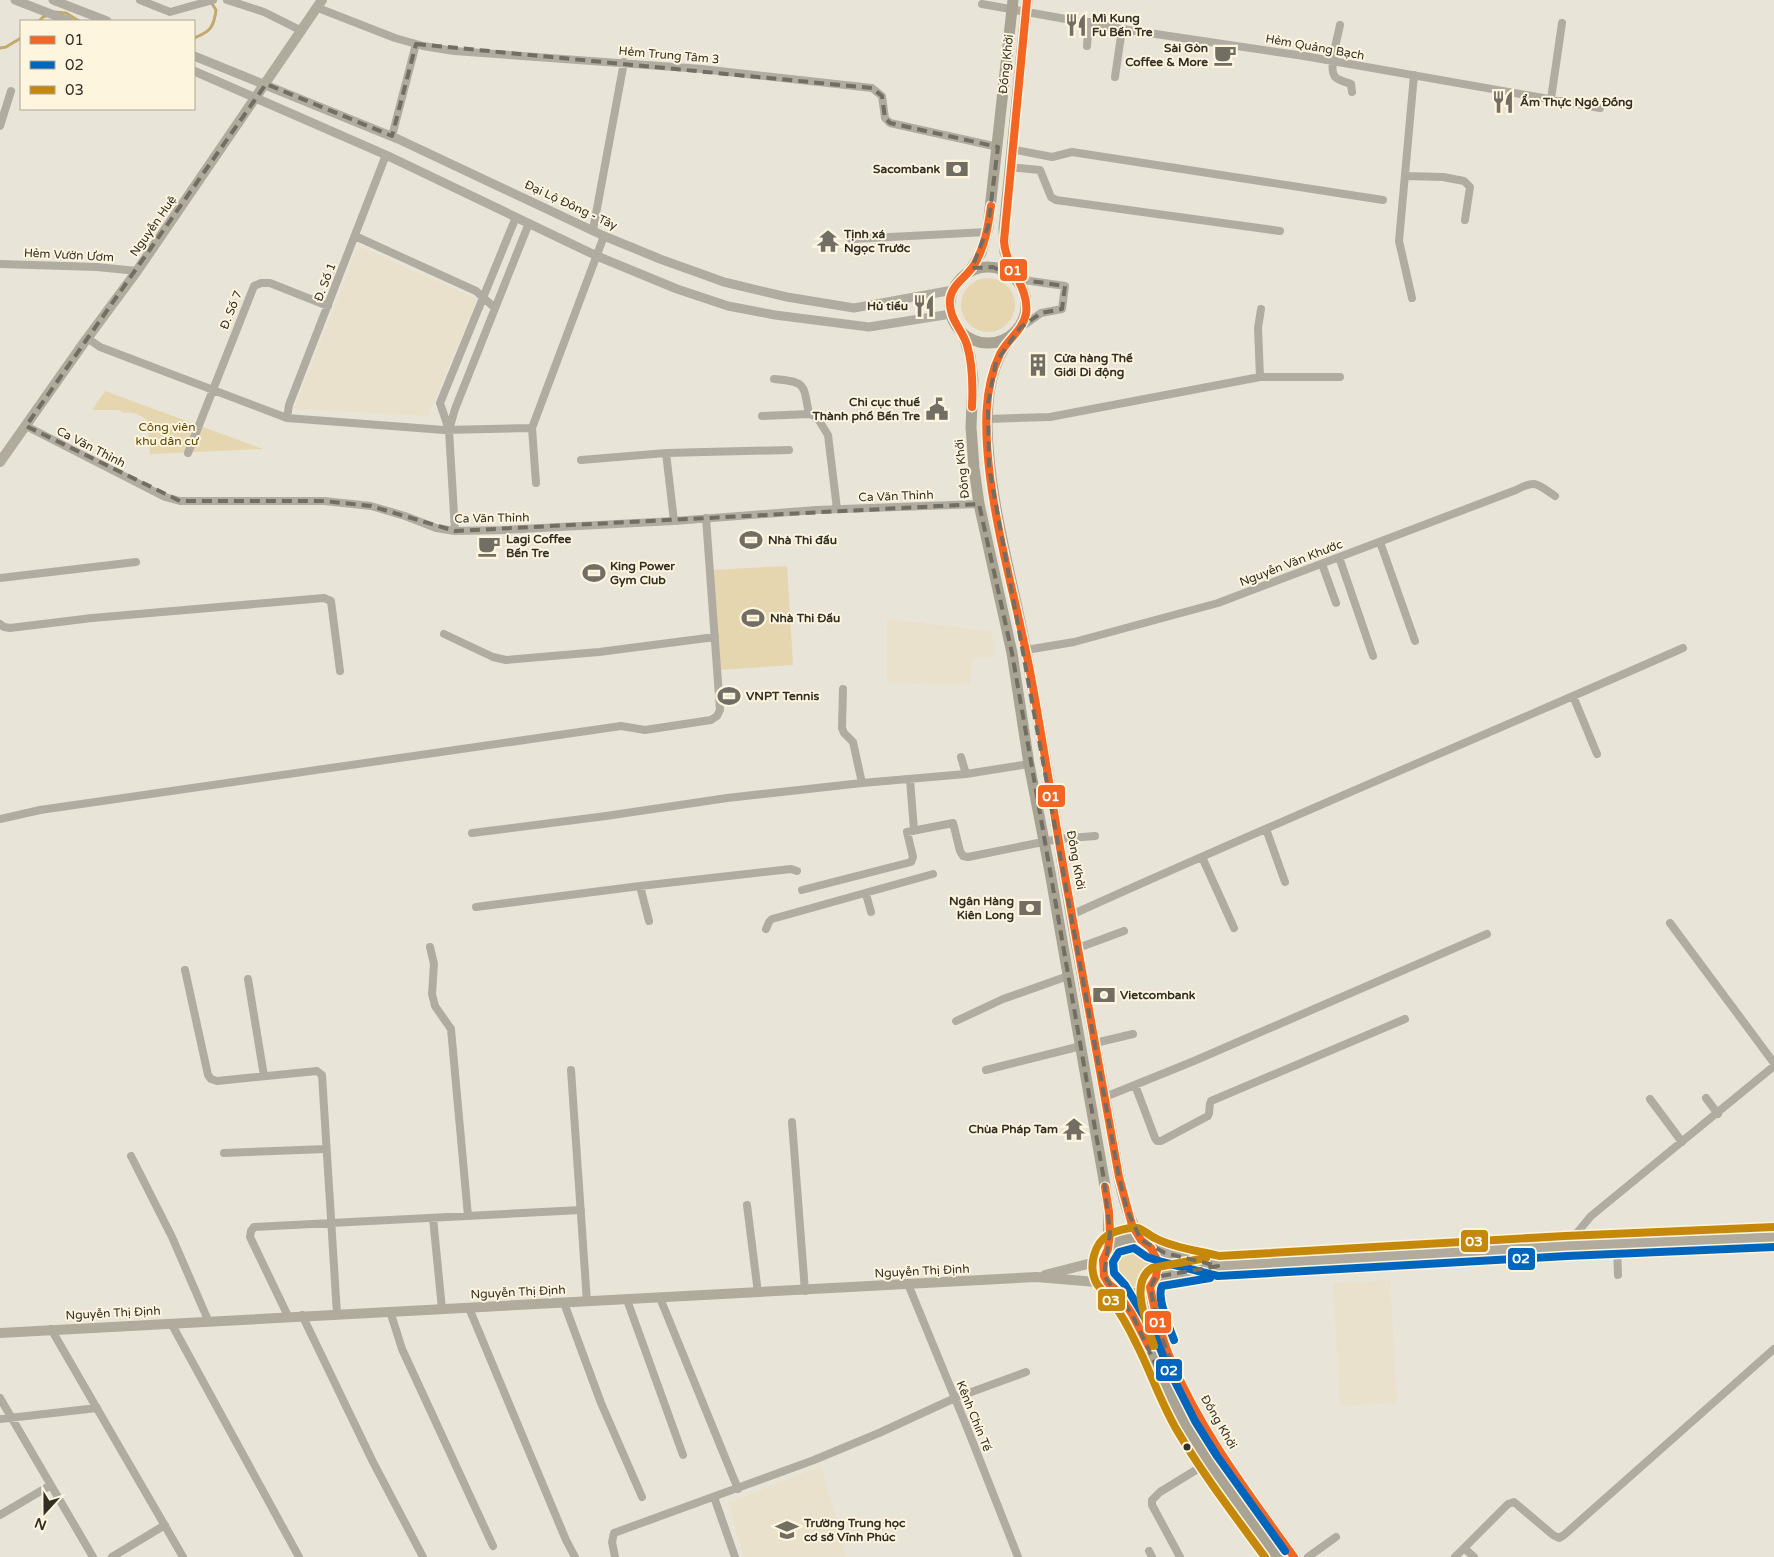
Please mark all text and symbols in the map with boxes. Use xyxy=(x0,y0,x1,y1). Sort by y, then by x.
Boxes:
place label: Mì Kung Fu Bến Tre xyxy=(1092,11,1153,39)
restaurant icon: Mì Kung Fu Bến Tre xyxy=(1063,12,1089,38)
legend xyxy=(20,20,195,110)
text: 01 xyxy=(65,31,84,49)
street label: Hẻm Quảng Bạch xyxy=(1264,31,1366,63)
street label: Đồng Khởi xyxy=(996,34,1016,94)
place label: Sài Gòn Coffee & More xyxy=(1125,41,1208,69)
cafe icon: Sài Gòn Coffee & More xyxy=(1212,42,1238,68)
street label: Hẻm Trung Tâm 3 xyxy=(618,44,720,66)
text: 02 xyxy=(65,56,84,74)
text: 03 xyxy=(65,81,84,99)
restaurant icon: Ẩm Thực Ngô Đồng xyxy=(1490,89,1516,115)
place label: Ẩm Thực Ngô Đồng xyxy=(1520,94,1633,110)
bank icon: Sacombank xyxy=(944,156,970,182)
place label: Sacombank xyxy=(873,162,940,176)
street label: Đại Lộ Đông - Tây xyxy=(522,177,620,233)
street label: Nguyễn Huệ xyxy=(127,193,179,259)
place label: Tịnh xá Ngọc Trước xyxy=(843,227,911,256)
temple icon: Tịnh xá Ngọc Trước xyxy=(815,228,841,254)
street label: Hẻm Vườn Ươm xyxy=(24,246,114,264)
line badge: 01 xyxy=(999,258,1028,282)
street label: Đ. Số 1 xyxy=(311,261,339,303)
text: 01 xyxy=(1004,262,1022,279)
street label: Đ. Số 7 xyxy=(217,289,245,331)
restaurant icon: Hủ tiếu xyxy=(911,293,937,319)
place label: Hủ tiếu xyxy=(867,299,908,313)
place label: Cửa hàng Thế Giới Di động xyxy=(1054,351,1133,380)
building icon: Cửa hàng Thế Giới Di động xyxy=(1025,352,1051,378)
place label: Chi cục thuế Thành phố Bến Tre xyxy=(811,395,920,424)
public building icon: Chi cục thuế Thành phố Bến Tre xyxy=(924,396,950,422)
park label: Công viên khu dân cư xyxy=(136,420,200,448)
street label: Ca Văn Thỉnh xyxy=(54,424,128,470)
street label: Đồng Khởi xyxy=(952,439,972,499)
street label: Ca Văn Thỉnh xyxy=(858,488,934,504)
street label: Ca Văn Thỉnh xyxy=(454,510,530,526)
sports icon: Nhà Thi đấu xyxy=(738,527,764,553)
place label: Lagi Coffee Bến Tre xyxy=(506,532,571,560)
cafe icon: Lagi Coffee Bến Tre xyxy=(476,533,502,559)
place label: Nhà Thi đấu xyxy=(768,533,837,547)
street label: Nguyễn Văn Khước xyxy=(1238,537,1344,589)
place label: King Power Gym Club xyxy=(610,559,675,588)
sports icon: King Power Gym Club xyxy=(581,560,607,586)
sports icon: Nhà Thi Đấu xyxy=(740,605,766,631)
place label: Nhà Thi Đấu xyxy=(770,611,840,625)
sports icon: VNPT Tennis xyxy=(716,683,742,709)
place label: VNPT Tennis xyxy=(746,689,819,703)
line badge: 01 xyxy=(1037,784,1066,808)
text: 01 xyxy=(1042,788,1060,805)
street label: Đồng Khởi xyxy=(1064,829,1088,891)
place label: Ngân Hàng Kiên Long xyxy=(949,894,1014,923)
bank icon: Ngân Hàng Kiên Long xyxy=(1017,895,1043,921)
bank icon: Vietcombank xyxy=(1091,982,1117,1008)
place label: Vietcombank xyxy=(1120,988,1196,1002)
temple icon: Chùa Pháp Tam xyxy=(1061,1116,1087,1142)
place label: Chùa Pháp Tam xyxy=(968,1122,1058,1137)
line badge: 03 xyxy=(1460,1229,1489,1253)
text: 03 xyxy=(1465,1233,1483,1250)
line badge: 02 xyxy=(1507,1247,1536,1271)
text: 02 xyxy=(1512,1250,1530,1267)
street label: Nguyễn Thị Định xyxy=(874,1262,970,1280)
street label: Nguyễn Thị Định xyxy=(470,1283,566,1301)
line badge: 03 xyxy=(1097,1288,1126,1312)
text: 03 xyxy=(1102,1292,1120,1309)
street label: Nguyễn Thị Định xyxy=(65,1304,161,1322)
line badge: 01 xyxy=(1144,1310,1172,1334)
text: 01 xyxy=(1149,1314,1167,1331)
line badge: 02 xyxy=(1155,1358,1183,1382)
text: 02 xyxy=(1160,1362,1178,1379)
street label: Kênh Chín Tế xyxy=(953,1379,995,1454)
street label: Đồng Khởi xyxy=(1198,1393,1240,1451)
unlabelled marker xyxy=(1182,1442,1192,1452)
north arrow xyxy=(20,1487,70,1537)
text: N xyxy=(32,1514,49,1534)
place label: Trường Trung học cơ sở Vĩnh Phúc xyxy=(803,1516,906,1544)
school or university icon: Trường Trung học cơ sở Vĩnh Phúc xyxy=(774,1517,800,1543)

